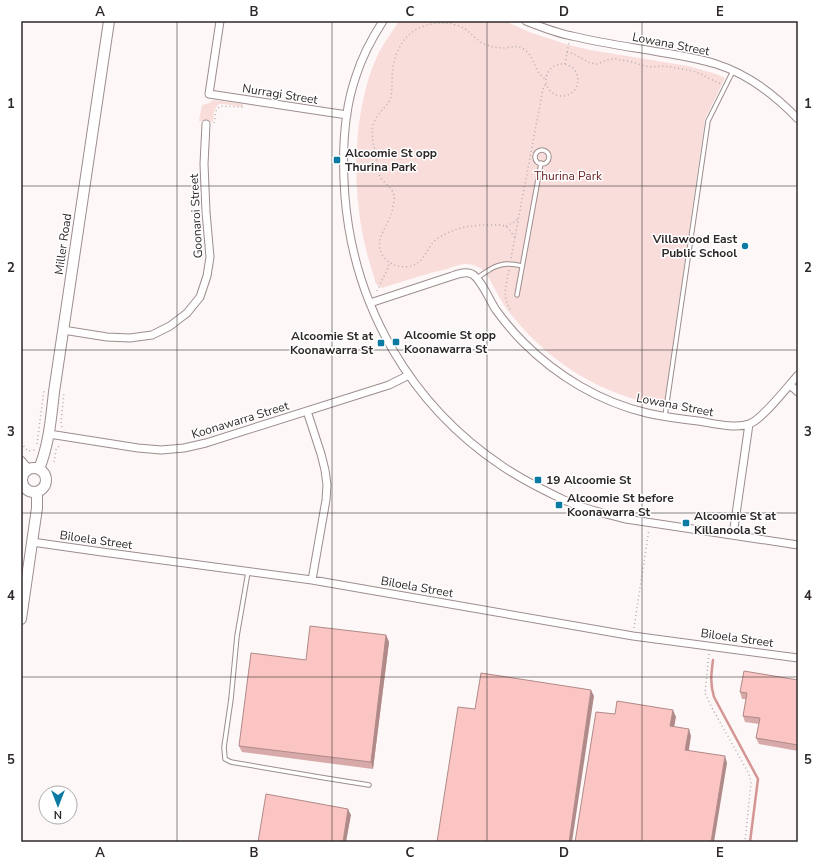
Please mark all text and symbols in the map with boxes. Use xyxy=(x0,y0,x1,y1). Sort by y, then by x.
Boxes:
text: A xyxy=(95,3,105,21)
text: B xyxy=(250,3,259,21)
text: C xyxy=(406,3,415,21)
text: D xyxy=(559,3,569,21)
text: E xyxy=(716,3,724,21)
street label: Lowana Street xyxy=(631,29,712,59)
street label: Nurragi Street xyxy=(241,80,320,108)
text: 1 xyxy=(7,95,15,113)
text: 1 xyxy=(804,95,812,113)
place label: Alcoomie St opp Thurina Park xyxy=(345,145,437,175)
marker: Alcoomie St opp Thurina Park xyxy=(332,155,342,165)
park label: Thurina Park xyxy=(534,168,603,184)
street label: Goonaroi Street xyxy=(186,172,206,259)
street label: Miller Road xyxy=(51,212,75,276)
place label: Villawood East Public School xyxy=(652,231,737,261)
marker: Villawood East Public School xyxy=(740,241,750,251)
text: 2 xyxy=(7,259,15,277)
text: 2 xyxy=(804,259,812,277)
place label: Alcoomie St opp Koonawarra St xyxy=(404,327,496,357)
place label: Alcoomie St at Koonawarra St xyxy=(290,328,373,358)
marker: Alcoomie St opp Koonawarra St xyxy=(391,337,401,347)
marker: Alcoomie St at Koonawarra St xyxy=(376,338,386,348)
street label: Lowana Street xyxy=(635,390,716,420)
street label: Koonawarra Street xyxy=(189,397,291,442)
text: 3 xyxy=(7,423,15,441)
text: 3 xyxy=(804,423,812,441)
place label: 19 Alcoomie St xyxy=(546,472,632,488)
marker: 19 Alcoomie St xyxy=(533,475,543,485)
place label: Alcoomie St before Koonawarra St xyxy=(567,490,674,520)
marker: Alcoomie St before Koonawarra St xyxy=(554,500,564,510)
place label: Alcoomie St at Killanoola St xyxy=(694,508,776,538)
marker: Alcoomie St at Killanoola St xyxy=(681,518,691,528)
street label: Biloela Street xyxy=(59,527,134,553)
street label: Biloela Street xyxy=(380,573,455,601)
text: 4 xyxy=(7,587,15,605)
text: 4 xyxy=(804,587,812,605)
street label: Biloela Street xyxy=(700,625,775,651)
text: 5 xyxy=(7,751,15,769)
text: 5 xyxy=(804,751,812,769)
north arrow xyxy=(38,785,78,825)
text: N xyxy=(54,807,62,822)
text: A xyxy=(95,844,105,862)
text: B xyxy=(250,844,259,862)
text: C xyxy=(406,844,415,862)
text: D xyxy=(559,844,569,862)
text: E xyxy=(716,844,724,862)

